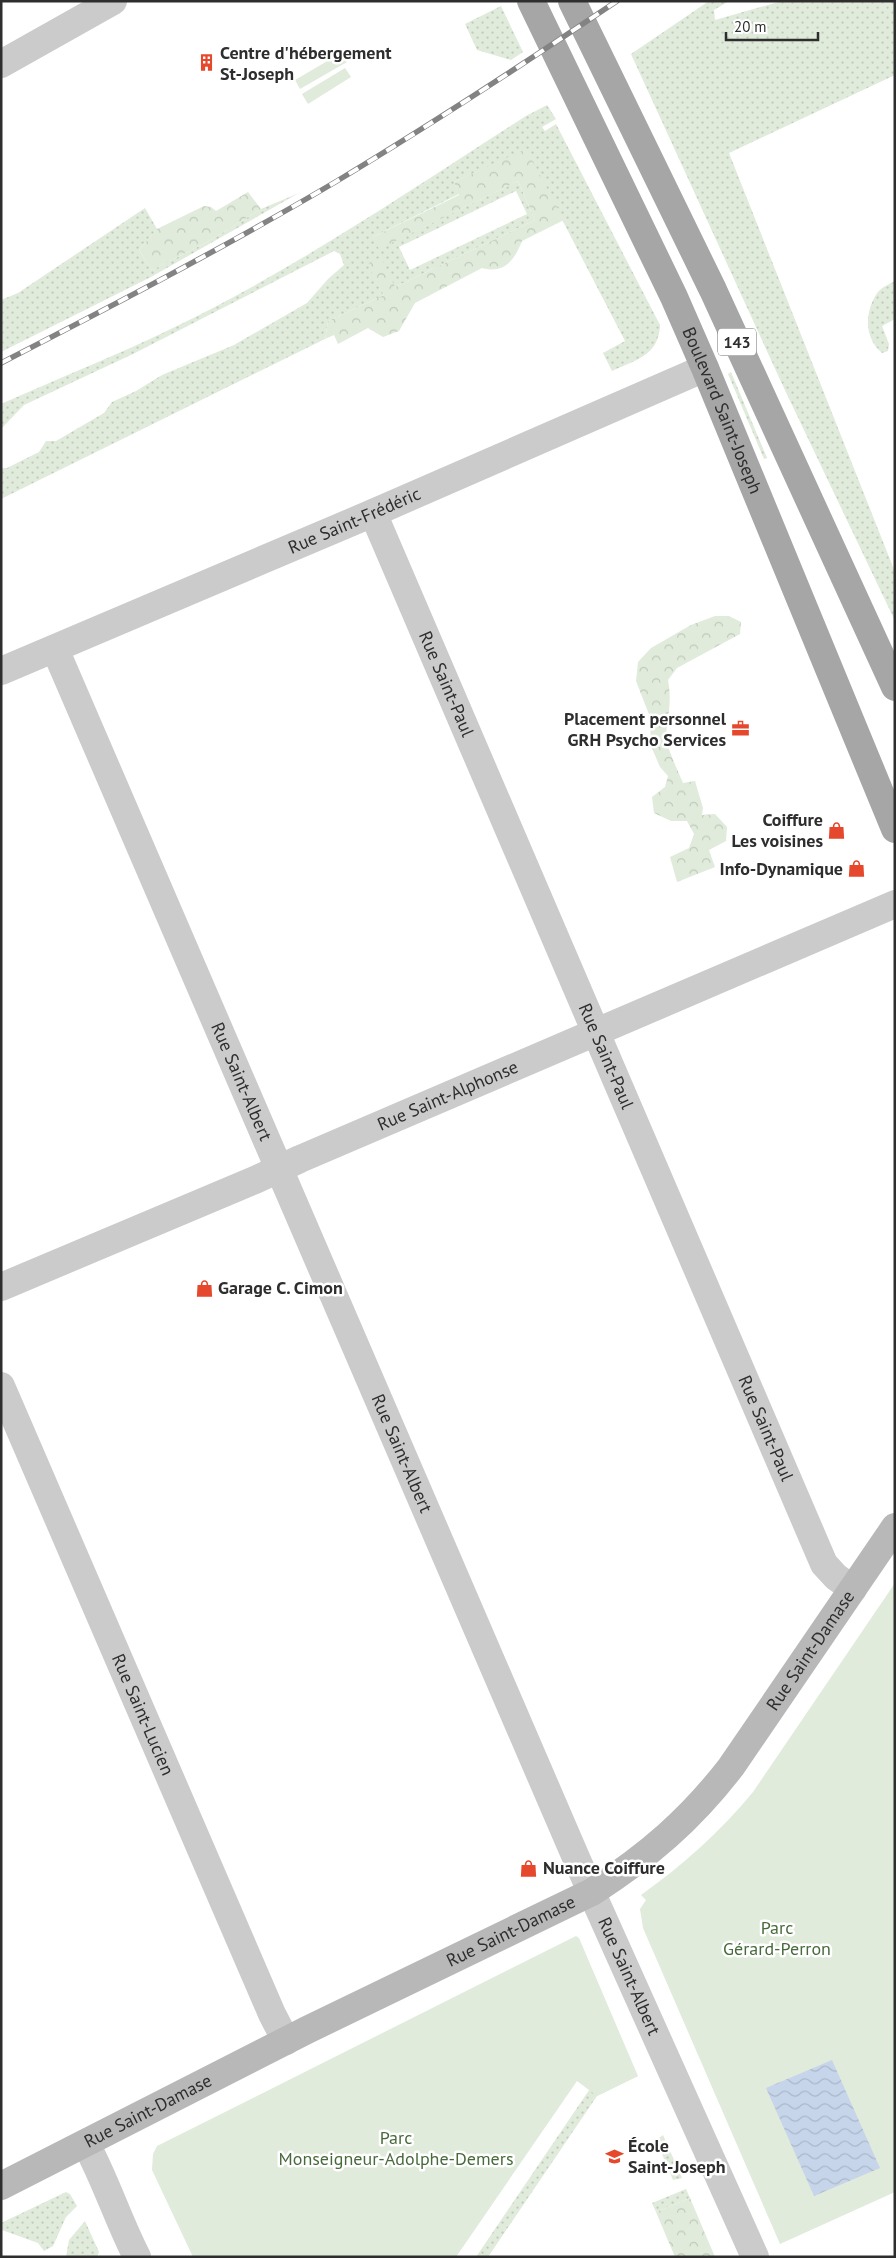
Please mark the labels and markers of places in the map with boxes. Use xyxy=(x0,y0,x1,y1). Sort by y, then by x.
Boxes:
place label: Centre d'hébergement St-Joseph xyxy=(220,41,392,85)
building icon: Centre d'hébergement St-Joseph xyxy=(196,53,216,73)
place label: Placement personnel GRH Psycho Services xyxy=(564,707,727,751)
office icon: Placement personnel GRH Psycho Services xyxy=(730,719,750,739)
place label: Coiffure Les voisines xyxy=(731,808,823,852)
shop icon: Coiffure Les voisines xyxy=(827,820,847,840)
place label: Info-Dynamique xyxy=(720,857,843,880)
shop icon: Info-Dynamique xyxy=(847,859,867,879)
place label: Garage C. Cimon xyxy=(218,1276,343,1299)
shop icon: Garage C. Cimon xyxy=(194,1278,214,1298)
place label: Nuance Coiffure xyxy=(543,1856,665,1879)
shop icon: Nuance Coiffure xyxy=(519,1858,539,1878)
place label: École Saint-Joseph xyxy=(628,2134,726,2178)
school or university icon: École Saint-Joseph xyxy=(604,2146,624,2166)

